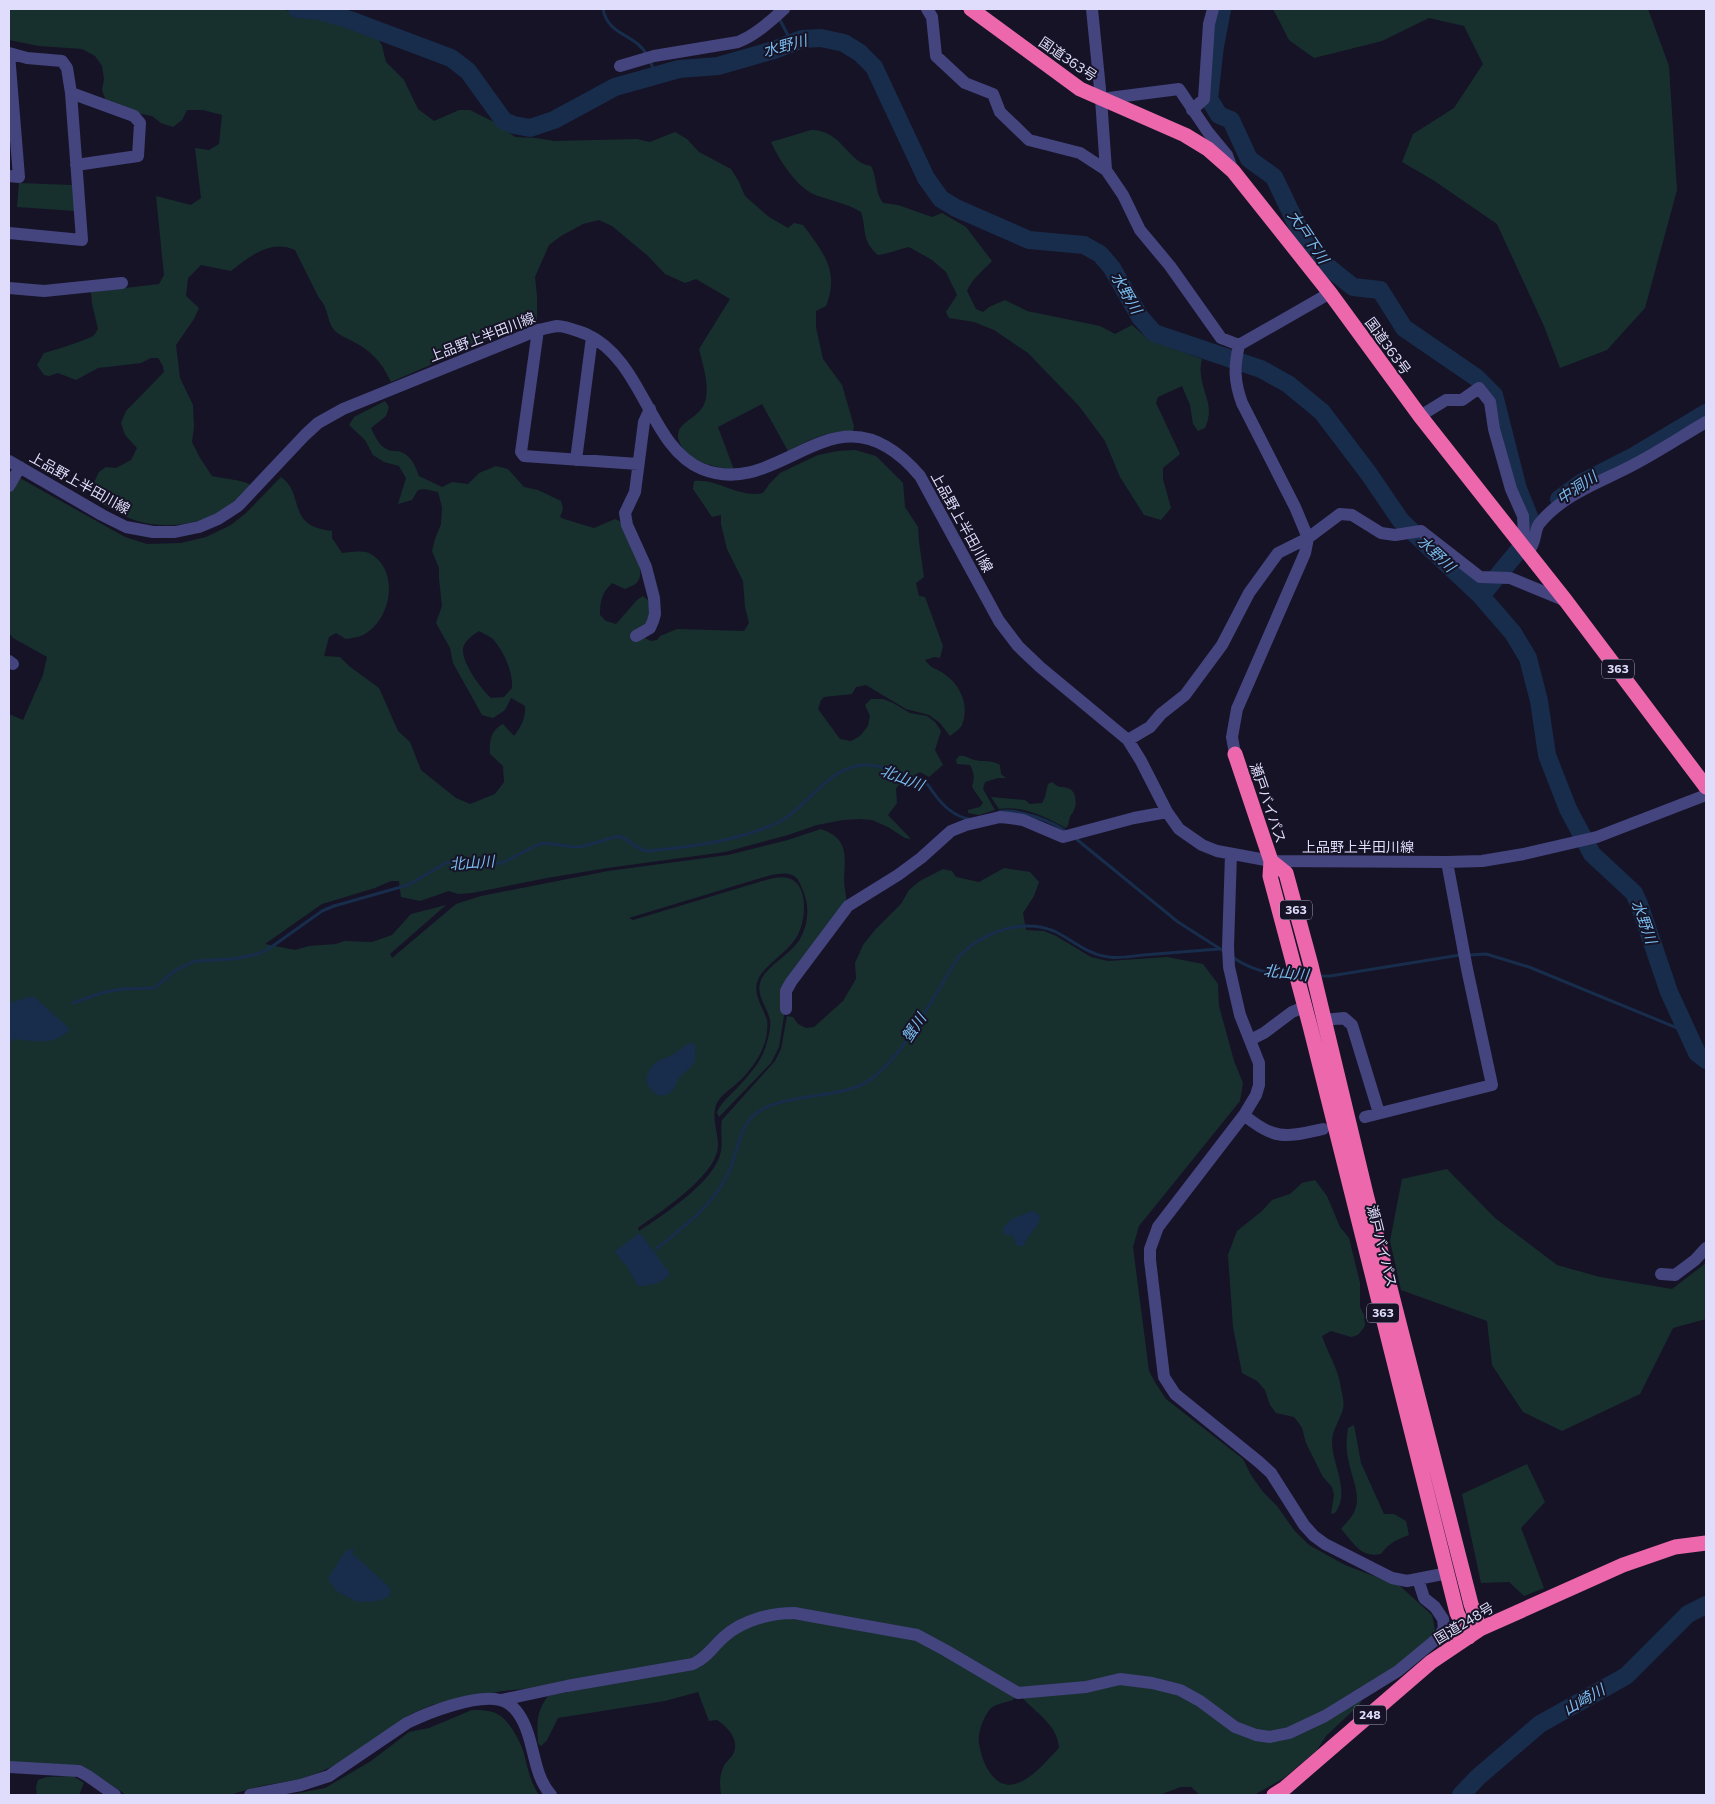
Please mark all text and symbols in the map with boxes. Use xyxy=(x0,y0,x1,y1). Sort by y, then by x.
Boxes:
water label: 水野川 xyxy=(761,30,811,60)
street label: 国道363号 xyxy=(1036,33,1101,84)
water label: 大戸下川 xyxy=(1285,207,1334,268)
water label: 水野川 xyxy=(1108,269,1147,318)
street label: 上品野上半田川線 xyxy=(426,309,537,365)
street label: 国道363号 xyxy=(1362,314,1415,378)
street label: 上品野上半田川線 xyxy=(27,448,133,517)
water label: 中洞川 xyxy=(1553,466,1602,507)
street label: 上品野上半田川線 xyxy=(928,469,997,575)
water label: 水野川 xyxy=(1414,531,1461,577)
road number: 363 xyxy=(1602,660,1634,679)
street label: 瀬戸バイパス xyxy=(1247,760,1290,845)
water label: 北山川 xyxy=(878,761,928,794)
street label: 上品野上半田川線 xyxy=(1302,838,1414,855)
water label: 北山川 xyxy=(449,851,497,873)
water label: 水野川 xyxy=(1629,897,1662,948)
road number: 363 xyxy=(1280,900,1312,920)
water label: 北山川 xyxy=(1263,961,1311,984)
water label: 蟹川 xyxy=(897,1008,930,1045)
street label: 瀬戸バイパス xyxy=(1364,1203,1401,1289)
road number: 363 xyxy=(1367,1304,1399,1322)
street label: 国道248号 xyxy=(1431,1598,1497,1647)
water label: 山崎川 xyxy=(1560,1679,1609,1718)
road number: 248 xyxy=(1354,1706,1386,1724)

